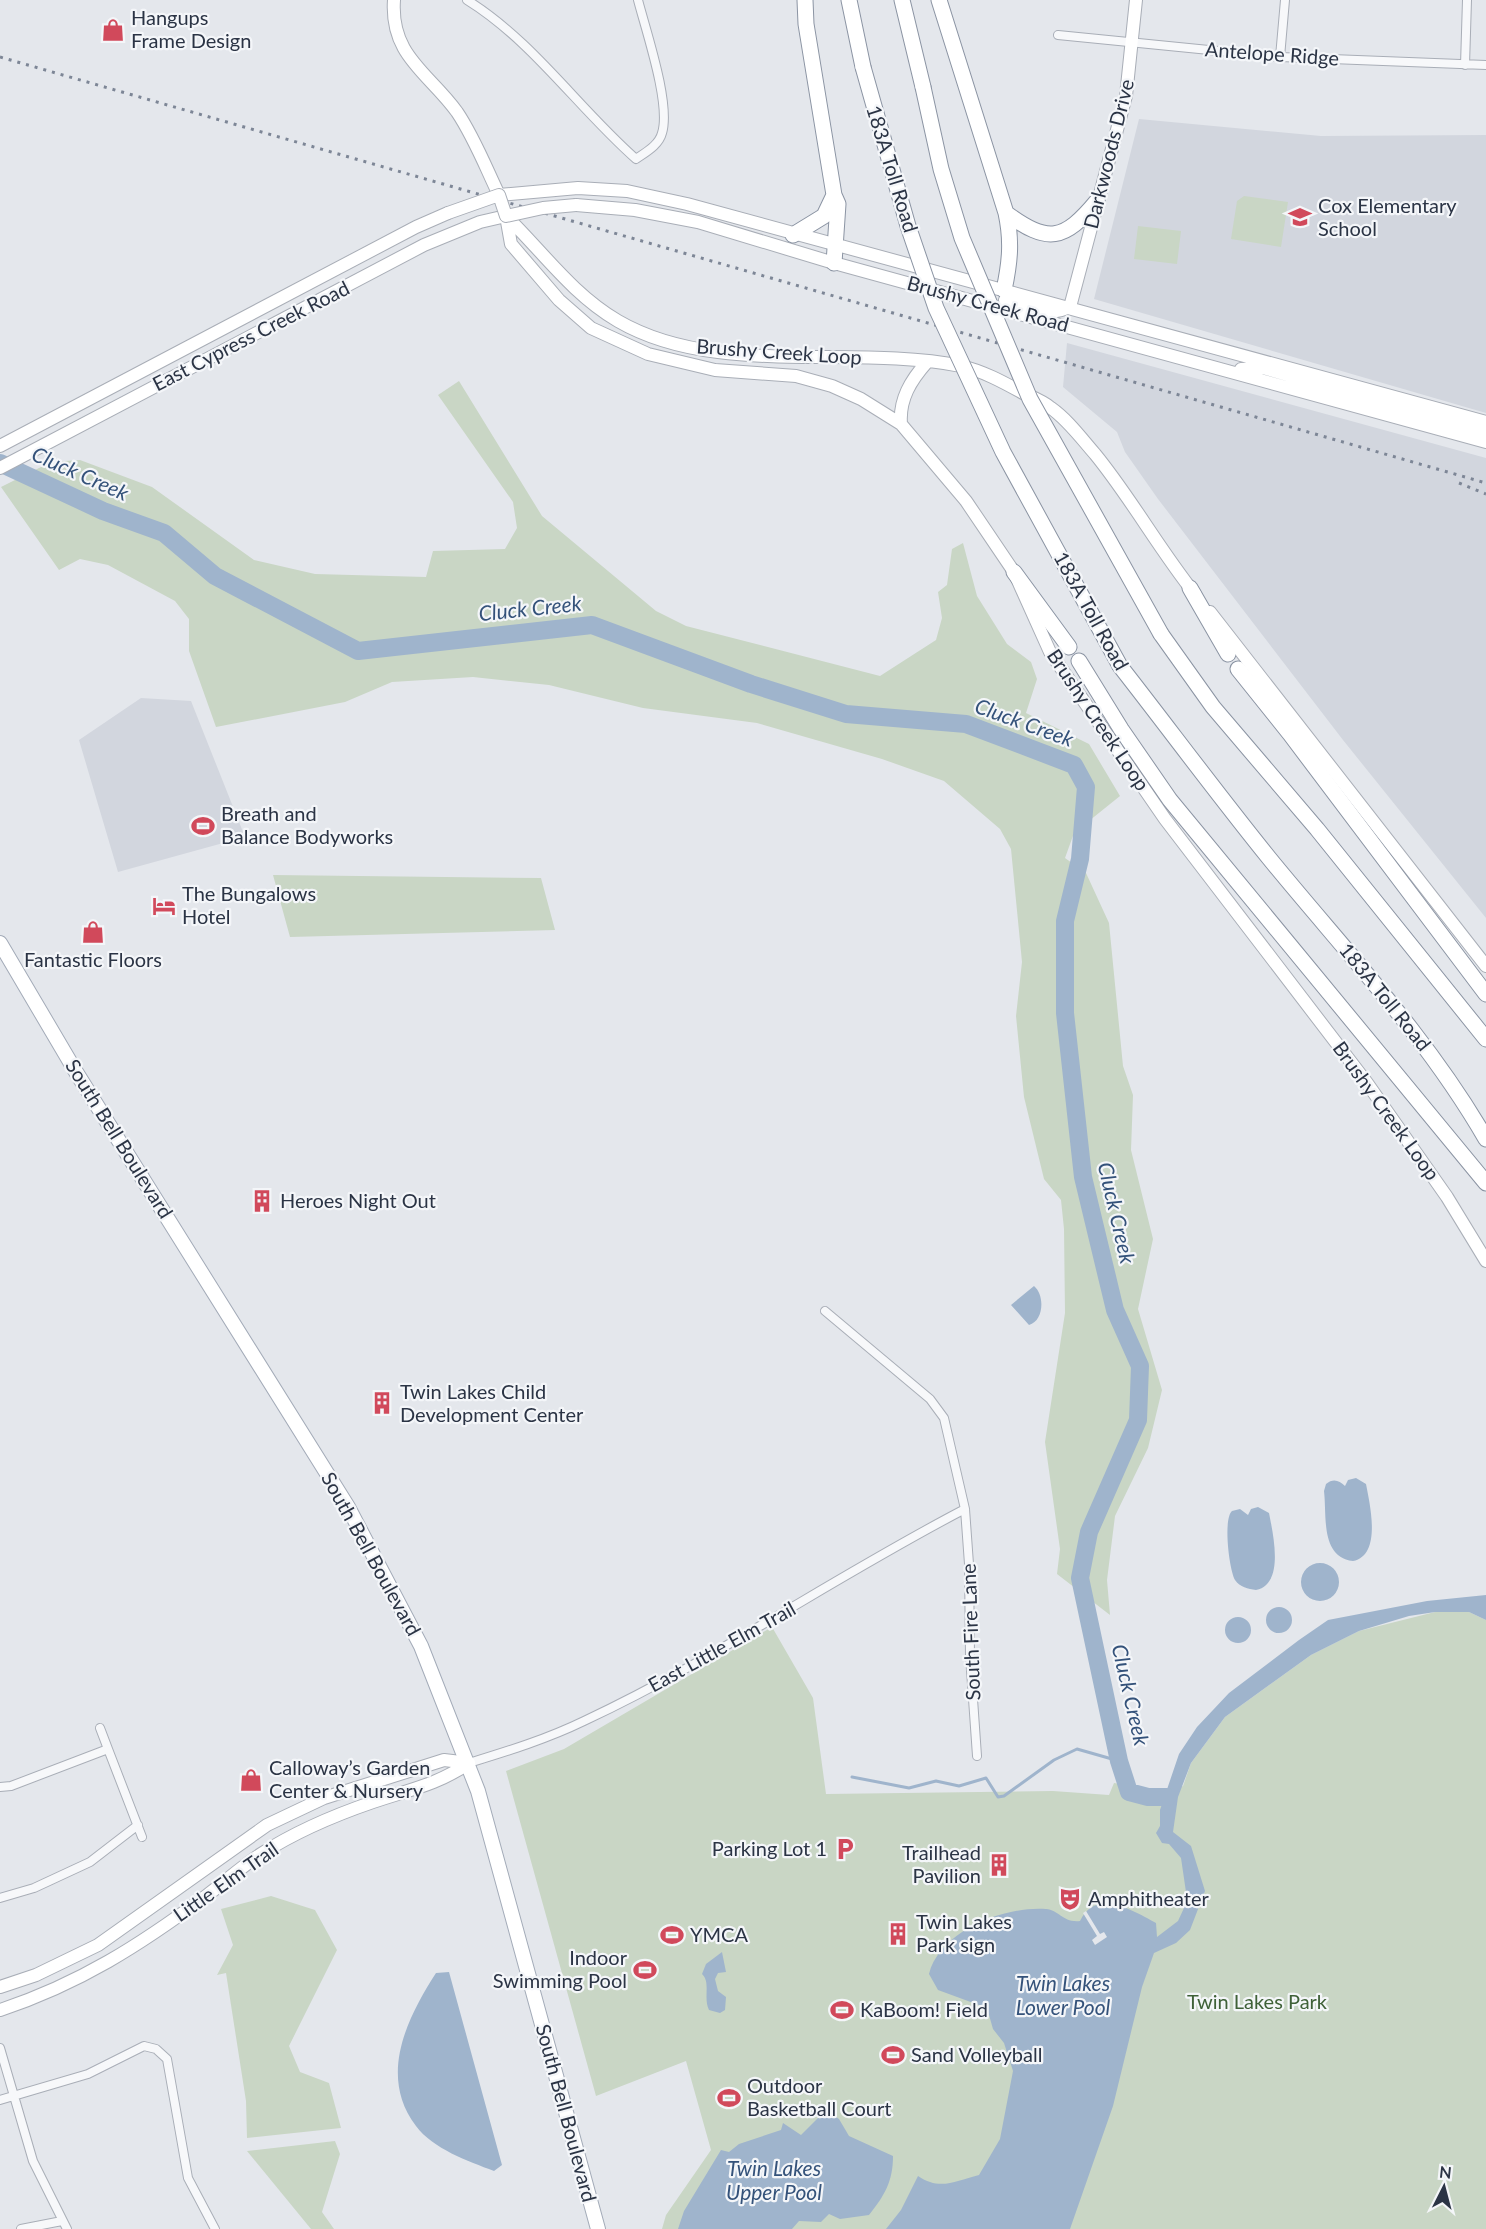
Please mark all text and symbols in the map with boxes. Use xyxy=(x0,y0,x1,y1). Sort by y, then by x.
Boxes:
place label: Hangups Frame Design xyxy=(131,5,251,52)
shop icon: Hangups Frame Design xyxy=(100,17,126,43)
street label: Antelope Ridge xyxy=(1204,36,1340,70)
street label: Darkwoods Drive xyxy=(1078,77,1138,231)
street label: 183A Toll Road xyxy=(862,102,924,235)
place label: Cox Elementary School xyxy=(1318,193,1457,240)
school or university icon: Cox Elementary School xyxy=(1287,204,1313,230)
street label: Brushy Creek Road xyxy=(905,270,1072,336)
street label: East Cypress Creek Road xyxy=(148,275,353,395)
street label: Brushy Creek Loop xyxy=(696,333,863,369)
water label: Cluck Creek xyxy=(28,440,134,505)
street label: 183A Toll Road xyxy=(1049,547,1134,674)
water label: Cluck Creek xyxy=(477,590,583,625)
street label: Brushy Creek Loop xyxy=(1043,644,1155,795)
water label: Cluck Creek xyxy=(972,692,1078,751)
place label: Breath and Balance Bodyworks xyxy=(221,801,393,848)
sports icon: Breath and Balance Bodyworks xyxy=(190,813,216,839)
place label: The Bungalows Hotel xyxy=(182,881,316,928)
hotel icon: The Bungalows Hotel xyxy=(151,893,177,919)
shop icon: Fantastic Floors xyxy=(80,919,106,945)
street label: 183A Toll Road xyxy=(1335,938,1437,1055)
place label: Fantastic Floors xyxy=(24,947,162,971)
street label: Brushy Creek Loop xyxy=(1328,1036,1445,1184)
street label: South Bell Boulevard xyxy=(61,1054,179,1222)
water label: Cluck Creek xyxy=(1094,1160,1141,1267)
building icon: Heroes Night Out xyxy=(249,1188,275,1214)
place label: Heroes Night Out xyxy=(280,1188,436,1212)
place label: Twin Lakes Child Development Center xyxy=(400,1379,584,1426)
building icon: Twin Lakes Child Development Center xyxy=(369,1390,395,1416)
street label: South Bell Boulevard xyxy=(317,1468,427,1639)
street label: South Fire Lane xyxy=(956,1563,984,1701)
street label: East Little Elm Trail xyxy=(644,1596,799,1697)
water label: Cluck Creek xyxy=(1108,1642,1155,1749)
place label: Calloway’s Garden Center & Nursery xyxy=(269,1755,430,1802)
shop icon: Calloway’s Garden Center & Nursery xyxy=(238,1767,264,1793)
street label: Little Elm Trail xyxy=(168,1836,282,1926)
place label: Parking Lot 1 xyxy=(712,1836,827,1860)
parking icon: Parking Lot 1 xyxy=(832,1836,858,1862)
place label: Trailhead Pavilion xyxy=(902,1840,981,1887)
building icon: Trailhead Pavilion xyxy=(986,1852,1012,1878)
theatre icon: Amphitheater xyxy=(1057,1886,1083,1912)
place label: Amphitheater xyxy=(1088,1886,1209,1910)
place label: Twin Lakes Park sign xyxy=(916,1909,1012,1956)
building icon: Twin Lakes Park sign xyxy=(885,1921,911,1947)
sports icon: YMCA xyxy=(659,1922,685,1948)
place label: YMCA xyxy=(690,1922,748,1946)
place label: Indoor Swimming Pool xyxy=(493,1945,628,1992)
sports icon: Indoor Swimming Pool xyxy=(632,1957,658,1983)
water label: Twin Lakes Lower Pool xyxy=(1016,1970,1111,2019)
park label: Twin Lakes Park xyxy=(1187,1989,1328,2013)
sports icon: KaBoom! Field xyxy=(829,1997,855,2023)
place label: KaBoom! Field xyxy=(860,1997,988,2021)
street label: South Bell Boulevard xyxy=(532,2021,602,2204)
sports icon: Sand Volleyball xyxy=(880,2042,906,2068)
place label: Sand Volleyball xyxy=(911,2042,1042,2066)
place label: Outdoor Basketball Court xyxy=(747,2073,891,2120)
sports icon: Outdoor Basketball Court xyxy=(716,2085,742,2111)
water label: Twin Lakes Upper Pool xyxy=(726,2155,822,2204)
north arrow xyxy=(1414,2157,1474,2217)
text: N xyxy=(1438,2161,1453,2182)

